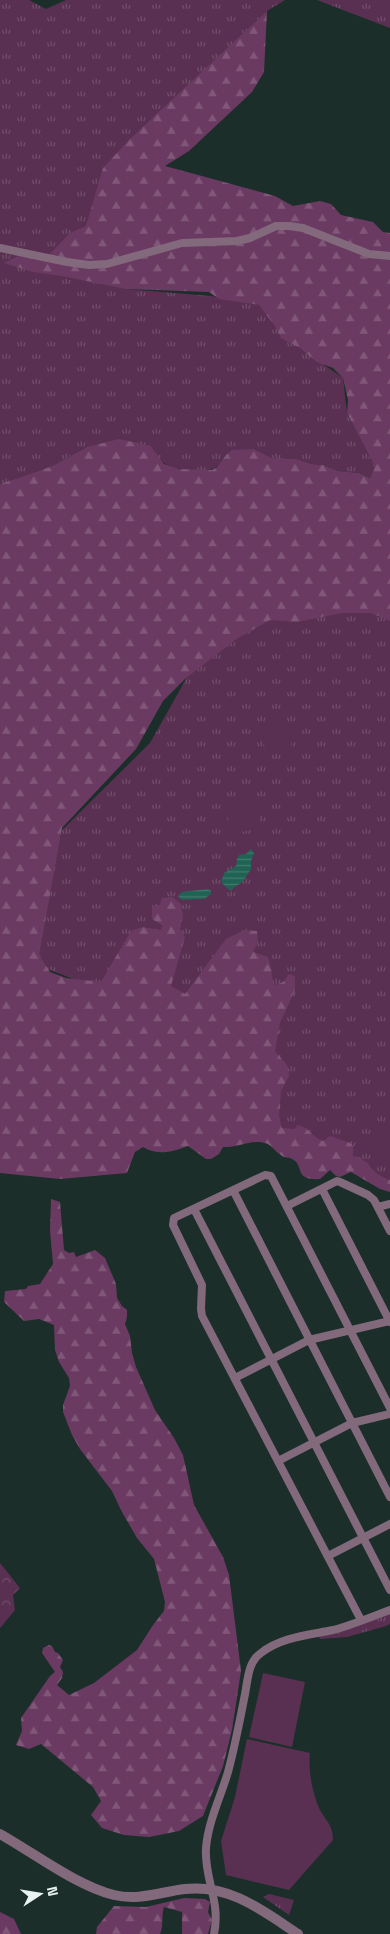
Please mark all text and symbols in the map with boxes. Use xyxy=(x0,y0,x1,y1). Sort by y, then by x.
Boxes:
north arrow xyxy=(15,1869,65,1919)
text: N xyxy=(43,1885,62,1898)

